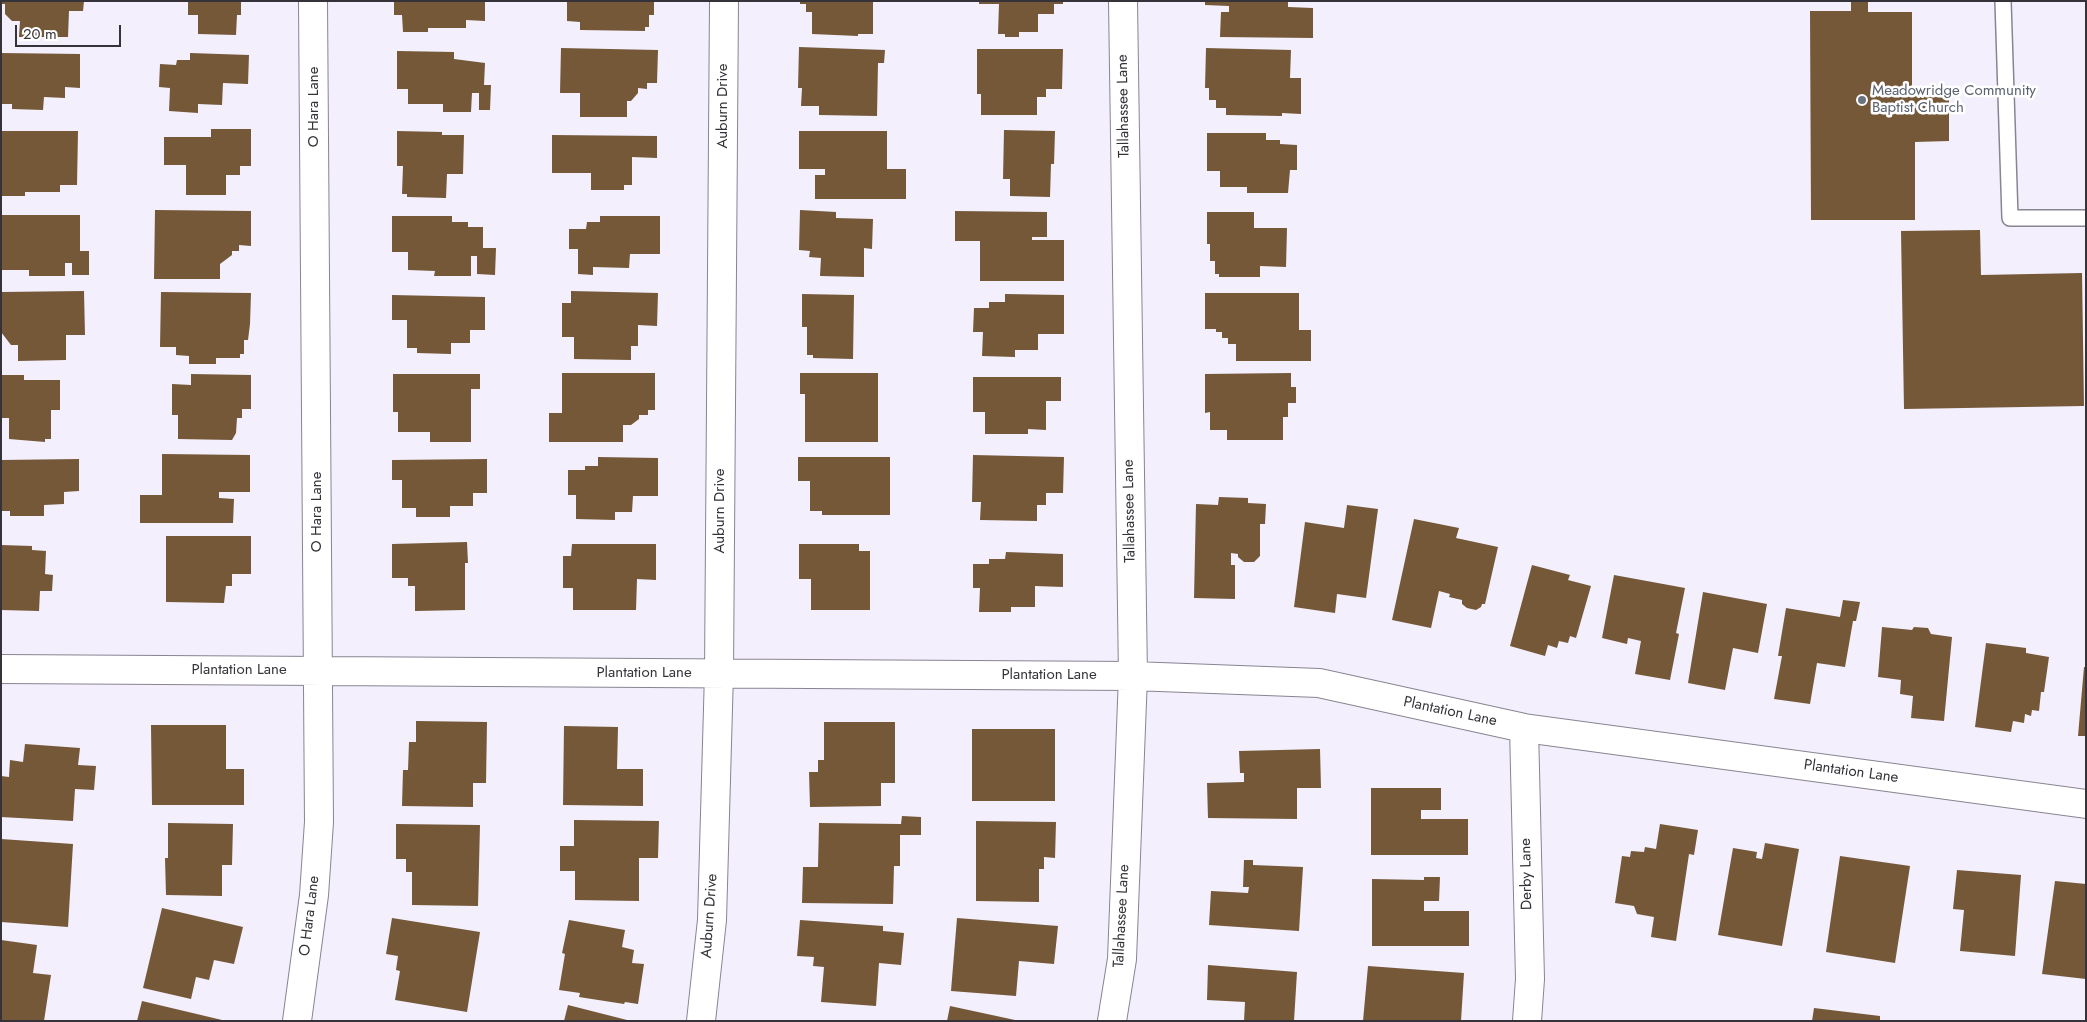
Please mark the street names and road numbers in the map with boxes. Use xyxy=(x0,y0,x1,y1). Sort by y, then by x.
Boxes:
street label: Tallahassee Lane xyxy=(1114,54,1134,158)
street label: Auburn Drive xyxy=(714,64,732,148)
street label: O Hara Lane xyxy=(305,67,323,147)
street label: Tallahassee Lane xyxy=(1120,459,1140,563)
street label: Auburn Drive xyxy=(711,469,729,553)
street label: O Hara Lane xyxy=(308,472,326,552)
street label: Plantation Lane xyxy=(191,661,287,679)
street label: Plantation Lane xyxy=(596,664,692,682)
street label: Plantation Lane xyxy=(1001,666,1097,684)
street label: Plantation Lane xyxy=(1402,693,1498,731)
street label: Plantation Lane xyxy=(1803,756,1899,788)
street label: Derby Lane xyxy=(1517,838,1537,910)
street label: Tallahassee Lane xyxy=(1110,864,1134,968)
street label: Auburn Drive xyxy=(698,873,722,959)
street label: O Hara Lane xyxy=(296,875,324,957)

